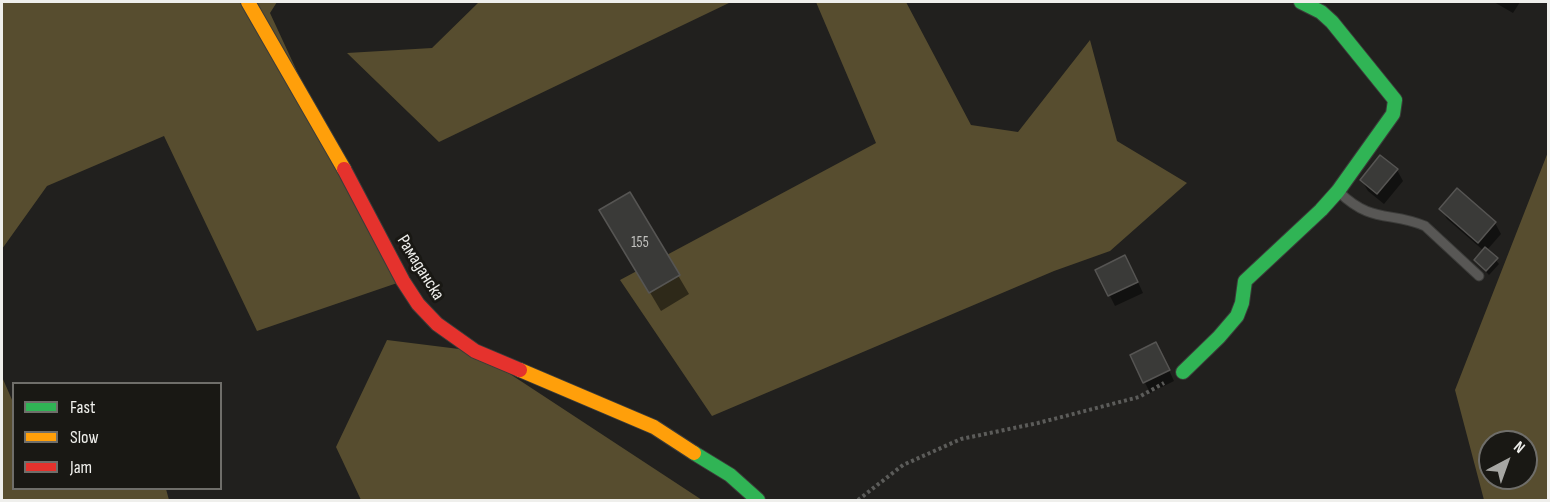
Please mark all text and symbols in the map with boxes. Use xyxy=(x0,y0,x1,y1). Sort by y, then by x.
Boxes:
street label: Рамаданска xyxy=(392,231,448,305)
house number: 155 xyxy=(631,234,649,252)
legend xyxy=(12,382,222,490)
text: Fast xyxy=(70,397,95,418)
text: Slow xyxy=(70,427,99,448)
north arrow xyxy=(1478,430,1538,490)
text: N xyxy=(1509,438,1528,458)
text: Jam xyxy=(70,457,92,478)

